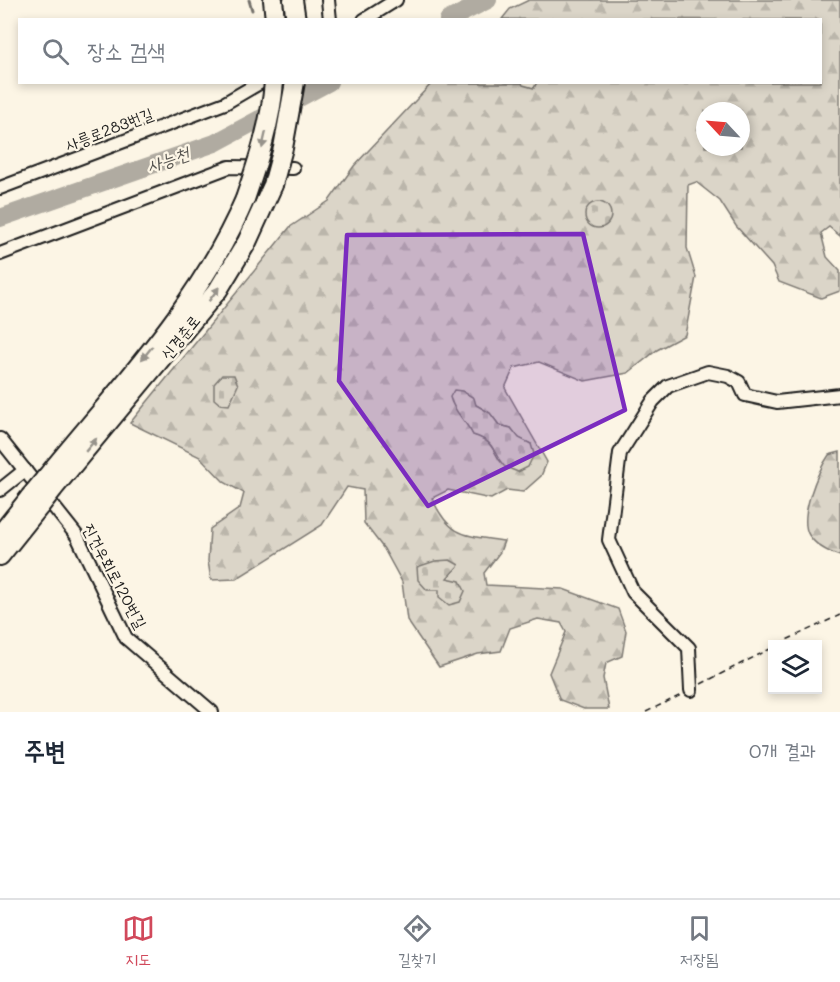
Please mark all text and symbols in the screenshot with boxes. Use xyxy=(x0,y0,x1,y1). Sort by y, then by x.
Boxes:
search box xyxy=(18,18,822,84)
icon: search xyxy=(39,35,72,68)
text: 장소 검색 xyxy=(87,36,165,65)
street label: 사릉로283번길 xyxy=(62,102,156,155)
north arrow xyxy=(696,102,750,156)
one-way arrow xyxy=(259,131,268,150)
water label: 사능천 xyxy=(143,140,194,177)
one-way arrow xyxy=(208,286,220,302)
street label: 신경춘로 xyxy=(155,310,204,363)
one-way arrow xyxy=(141,346,153,361)
one-way arrow xyxy=(84,438,97,453)
street label: 진건우회로120번길 xyxy=(79,520,152,632)
map controls xyxy=(768,640,822,694)
button: layers xyxy=(768,640,822,694)
text: 주변 xyxy=(24,733,66,767)
text: 0개 결과 xyxy=(749,737,816,763)
tab: 지도 xyxy=(122,912,155,970)
tab: 길찾기 xyxy=(398,912,437,970)
tab: 저장됨 xyxy=(680,912,718,970)

